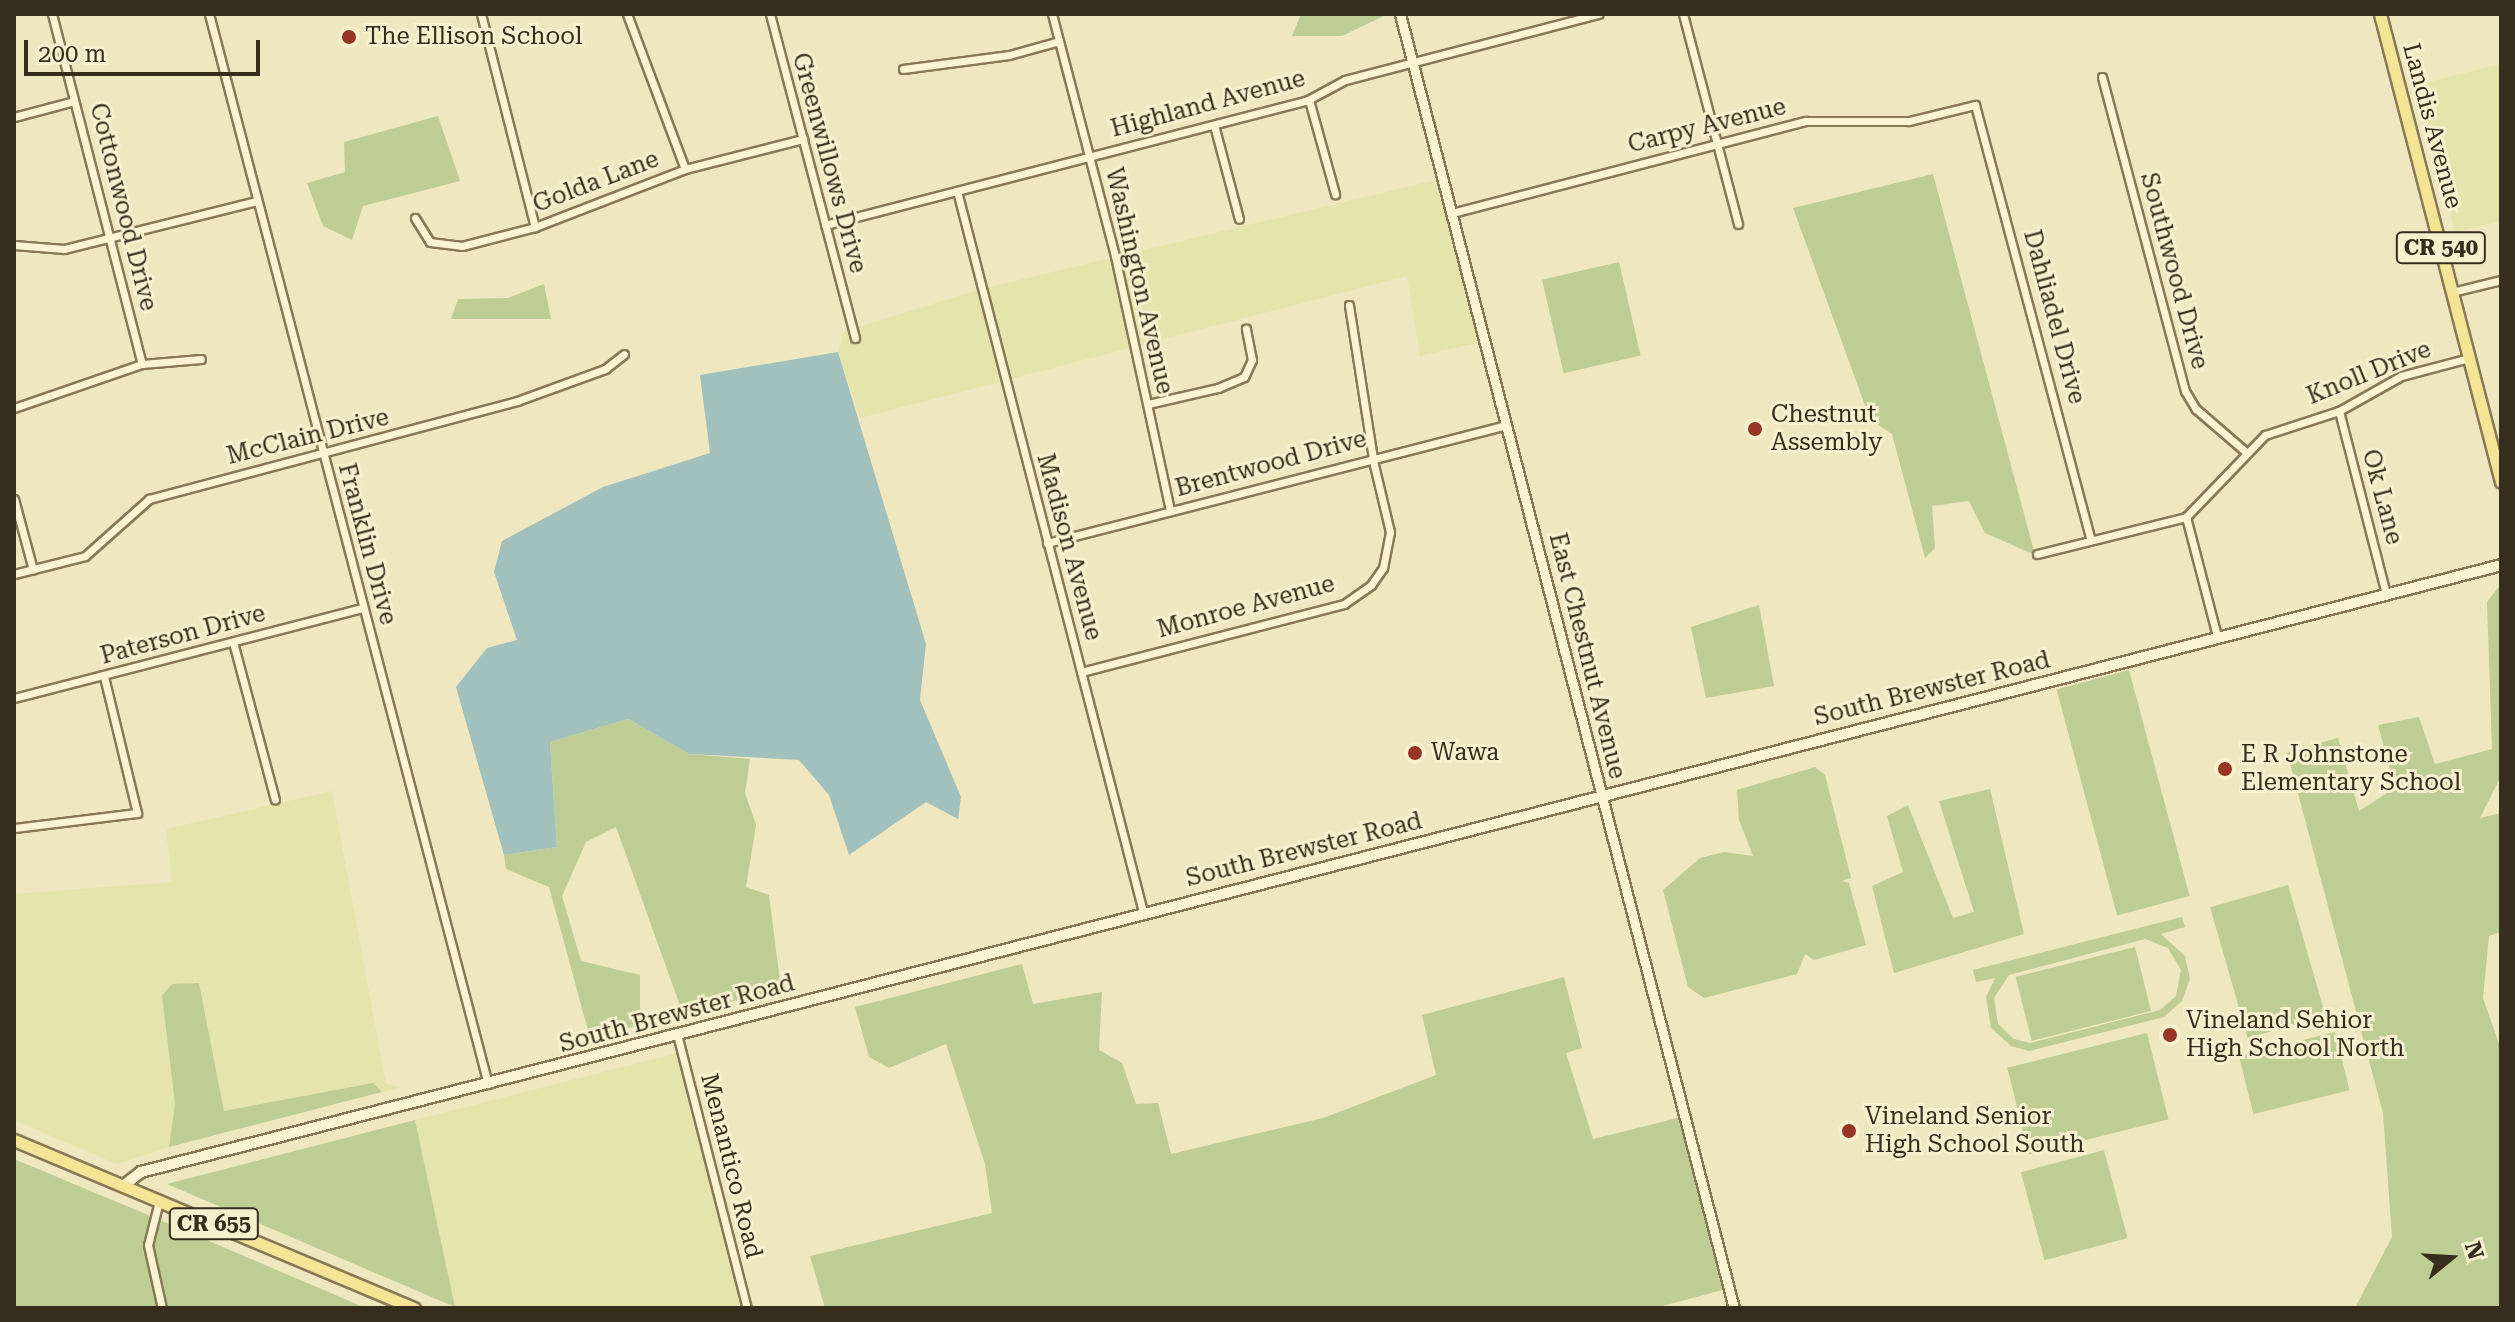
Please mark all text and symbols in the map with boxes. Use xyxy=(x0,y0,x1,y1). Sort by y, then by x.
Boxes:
place label: The Ellison School xyxy=(365,23,582,51)
scale bar xyxy=(28,24,264,74)
marker: The Ellison School xyxy=(340,28,358,46)
text: 200 m xyxy=(38,40,106,68)
street label: Landis Avenue xyxy=(2396,40,2468,212)
street label: Greenwillows Drive xyxy=(786,50,872,276)
street label: Highland Avenue xyxy=(1108,64,1308,144)
street label: Carpy Avenue xyxy=(1625,92,1789,160)
street label: Cottonwood Drive xyxy=(83,100,163,314)
street label: Golda Lane xyxy=(529,145,663,219)
street label: Washington Avenue xyxy=(1099,165,1179,397)
street label: Southwood Drive xyxy=(2134,170,2214,372)
street label: Dahliadel Drive xyxy=(2017,227,2091,407)
road number: CR 540 xyxy=(2395,230,2487,266)
street label: Knoll Drive xyxy=(2303,335,2435,411)
place label: Chestnut Assembly xyxy=(1771,401,1882,457)
street label: McClain Drive xyxy=(224,403,392,471)
marker: Chestnut Assembly xyxy=(1746,420,1764,438)
street label: Brentwood Drive xyxy=(1172,425,1370,503)
street label: Ok Lane xyxy=(2356,446,2408,548)
street label: Madison Avenue xyxy=(1030,450,1108,644)
street label: Franklin Drive xyxy=(332,460,402,628)
street label: East Chestnut Avenue xyxy=(1542,530,1632,782)
street label: Monroe Avenue xyxy=(1154,569,1338,645)
street label: Paterson Drive xyxy=(97,599,269,671)
street label: South Brewster Road xyxy=(1811,646,2053,732)
place label: Wawa xyxy=(1431,739,1499,767)
place label: E R Johnstone Elementary School xyxy=(2241,741,2461,797)
marker: Wawa xyxy=(1406,744,1424,762)
marker: E R Johnstone Elementary School xyxy=(2216,760,2234,778)
street label: South Brewster Road xyxy=(1183,807,1425,893)
street label: South Brewster Road xyxy=(556,969,798,1059)
place label: Vineland Sehior High School North xyxy=(2186,1007,2404,1063)
marker: Vineland Sehior High School North xyxy=(2161,1026,2179,1044)
street label: Menantico Road xyxy=(694,1071,768,1261)
place label: Vineland Senior High School South xyxy=(1865,1103,2085,1159)
marker: Vineland Senior High School South xyxy=(1840,1122,1858,1140)
road number: CR 655 xyxy=(168,1206,260,1242)
north arrow xyxy=(2411,1218,2491,1298)
text: N xyxy=(2460,1238,2489,1262)

